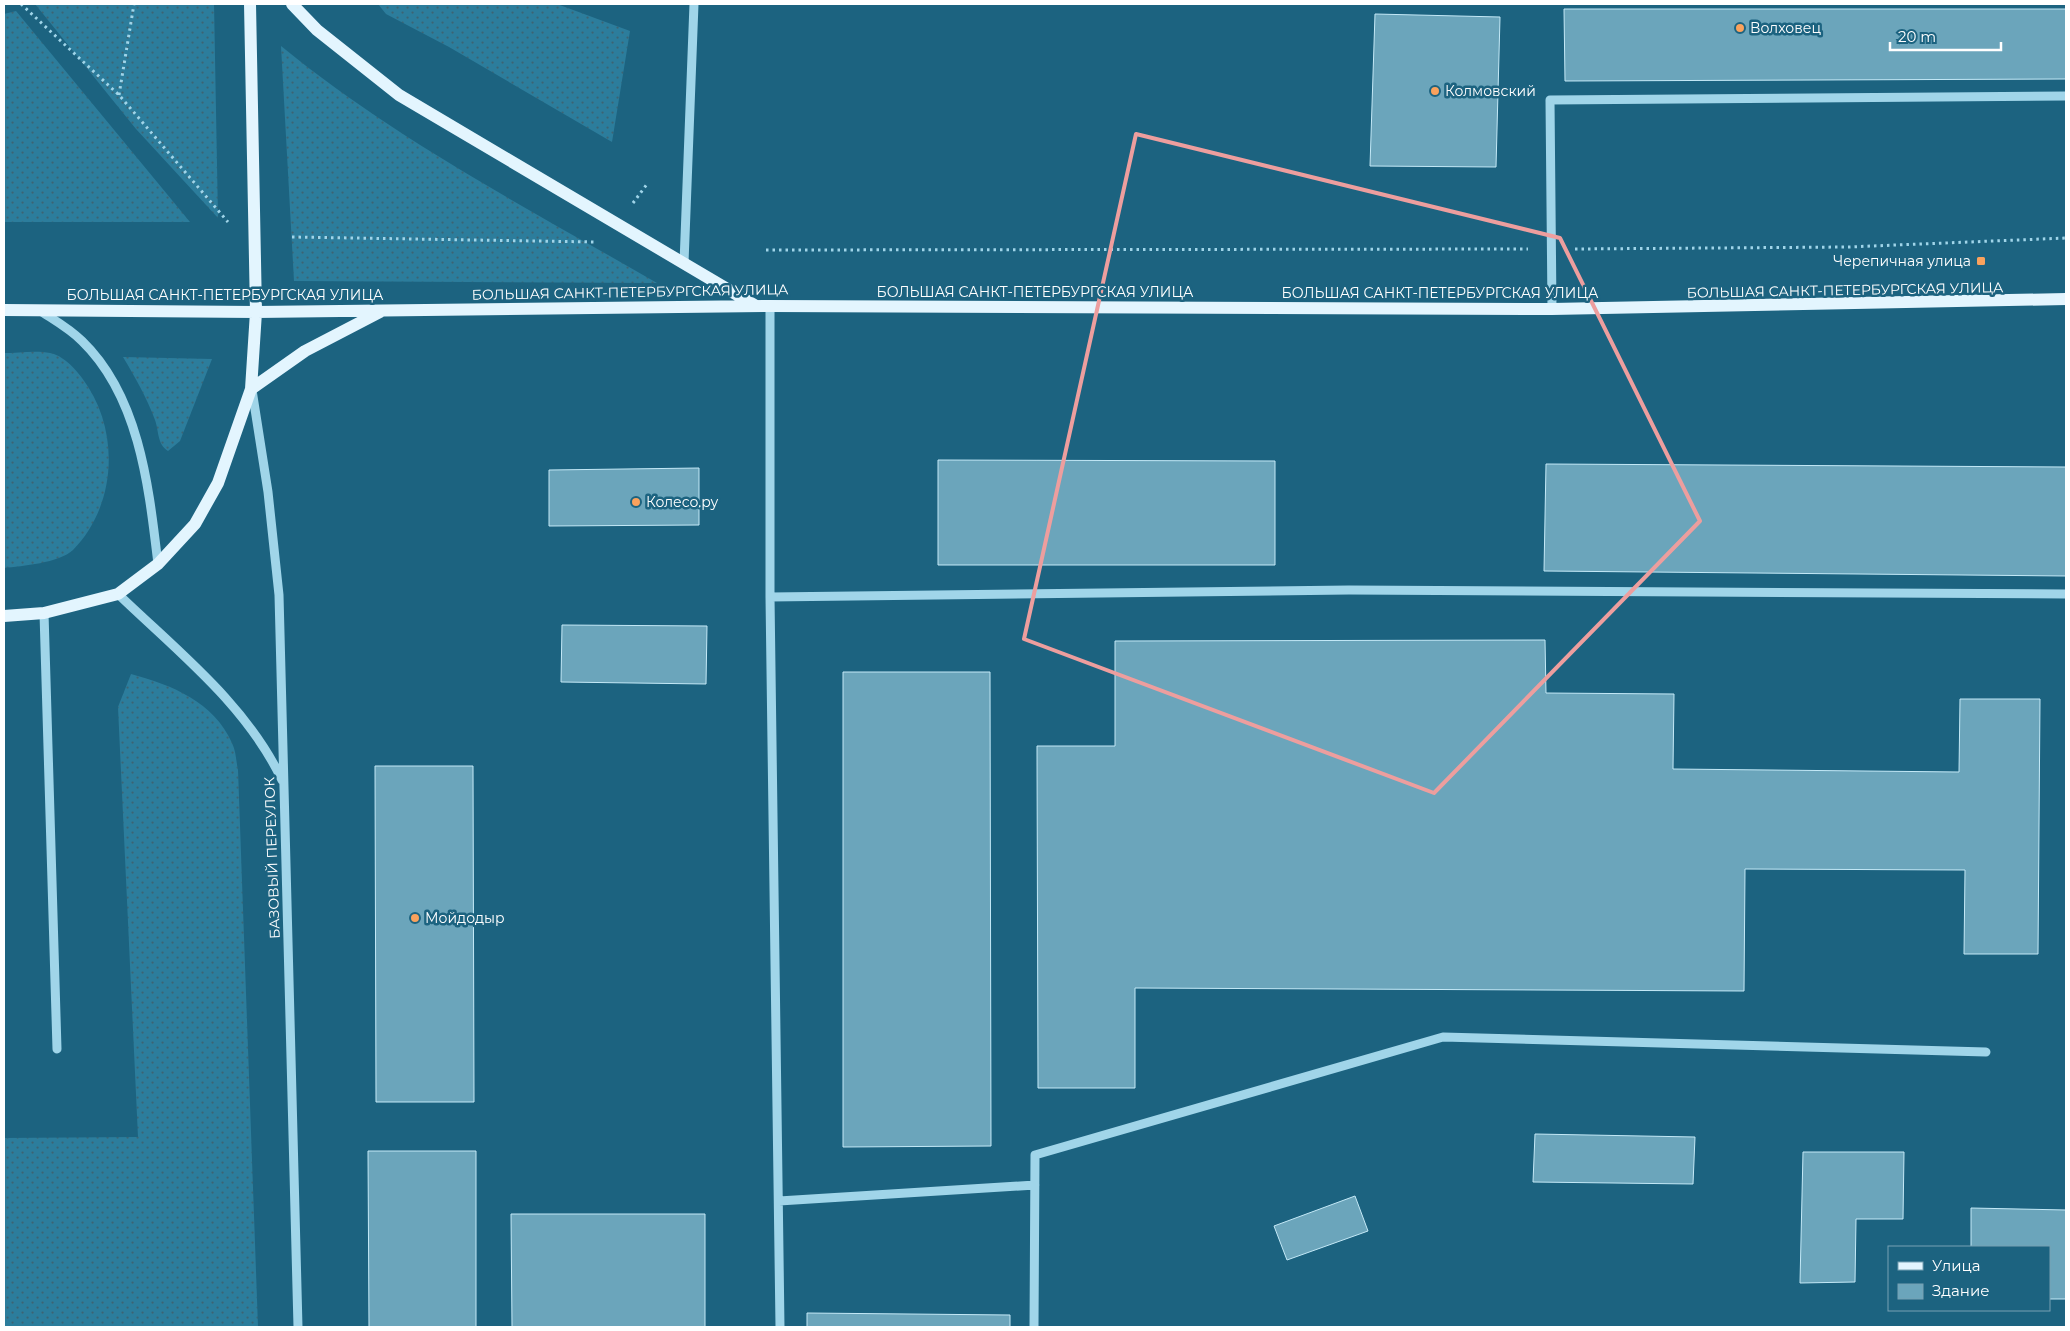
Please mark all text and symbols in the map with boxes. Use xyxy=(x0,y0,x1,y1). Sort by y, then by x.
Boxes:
place label: Волховец xyxy=(1750,19,1821,37)
scale bar xyxy=(1890,20,2001,52)
marker: Волховец xyxy=(1734,22,1746,34)
text: 20 m xyxy=(1898,27,1936,46)
place label: Колмовский xyxy=(1445,82,1536,100)
marker: Колмовский xyxy=(1429,85,1441,97)
place label: Черепичная улица xyxy=(1833,252,1971,270)
marker: Черепичная улица xyxy=(1975,255,1987,267)
street label: БОЛЬШАЯ САНКТ-ПЕТЕРБУРГСКАЯ УЛИЦА xyxy=(1686,278,2004,302)
street label: БОЛЬШАЯ САНКТ-ПЕТЕРБУРГСКАЯ УЛИЦА xyxy=(471,280,789,304)
street label: БОЛЬШАЯ САНКТ-ПЕТЕРБУРГСКАЯ УЛИЦА xyxy=(877,283,1194,301)
street label: БОЛЬШАЯ САНКТ-ПЕТЕРБУРГСКАЯ УЛИЦА xyxy=(1282,284,1599,302)
street label: БОЛЬШАЯ САНКТ-ПЕТЕРБУРГСКАЯ УЛИЦА xyxy=(67,286,384,304)
place label: Колесо.ру xyxy=(646,493,719,511)
marker: Колесо.ру xyxy=(630,496,642,508)
street label: БАЗОВЫЙ ПЕРЕУЛОК xyxy=(260,776,284,939)
place label: Мойдодыр xyxy=(425,909,505,927)
marker: Мойдодыр xyxy=(409,912,421,924)
legend xyxy=(1888,1246,2050,1311)
text: Улица xyxy=(1932,1256,1980,1275)
text: Здание xyxy=(1932,1281,1990,1300)

